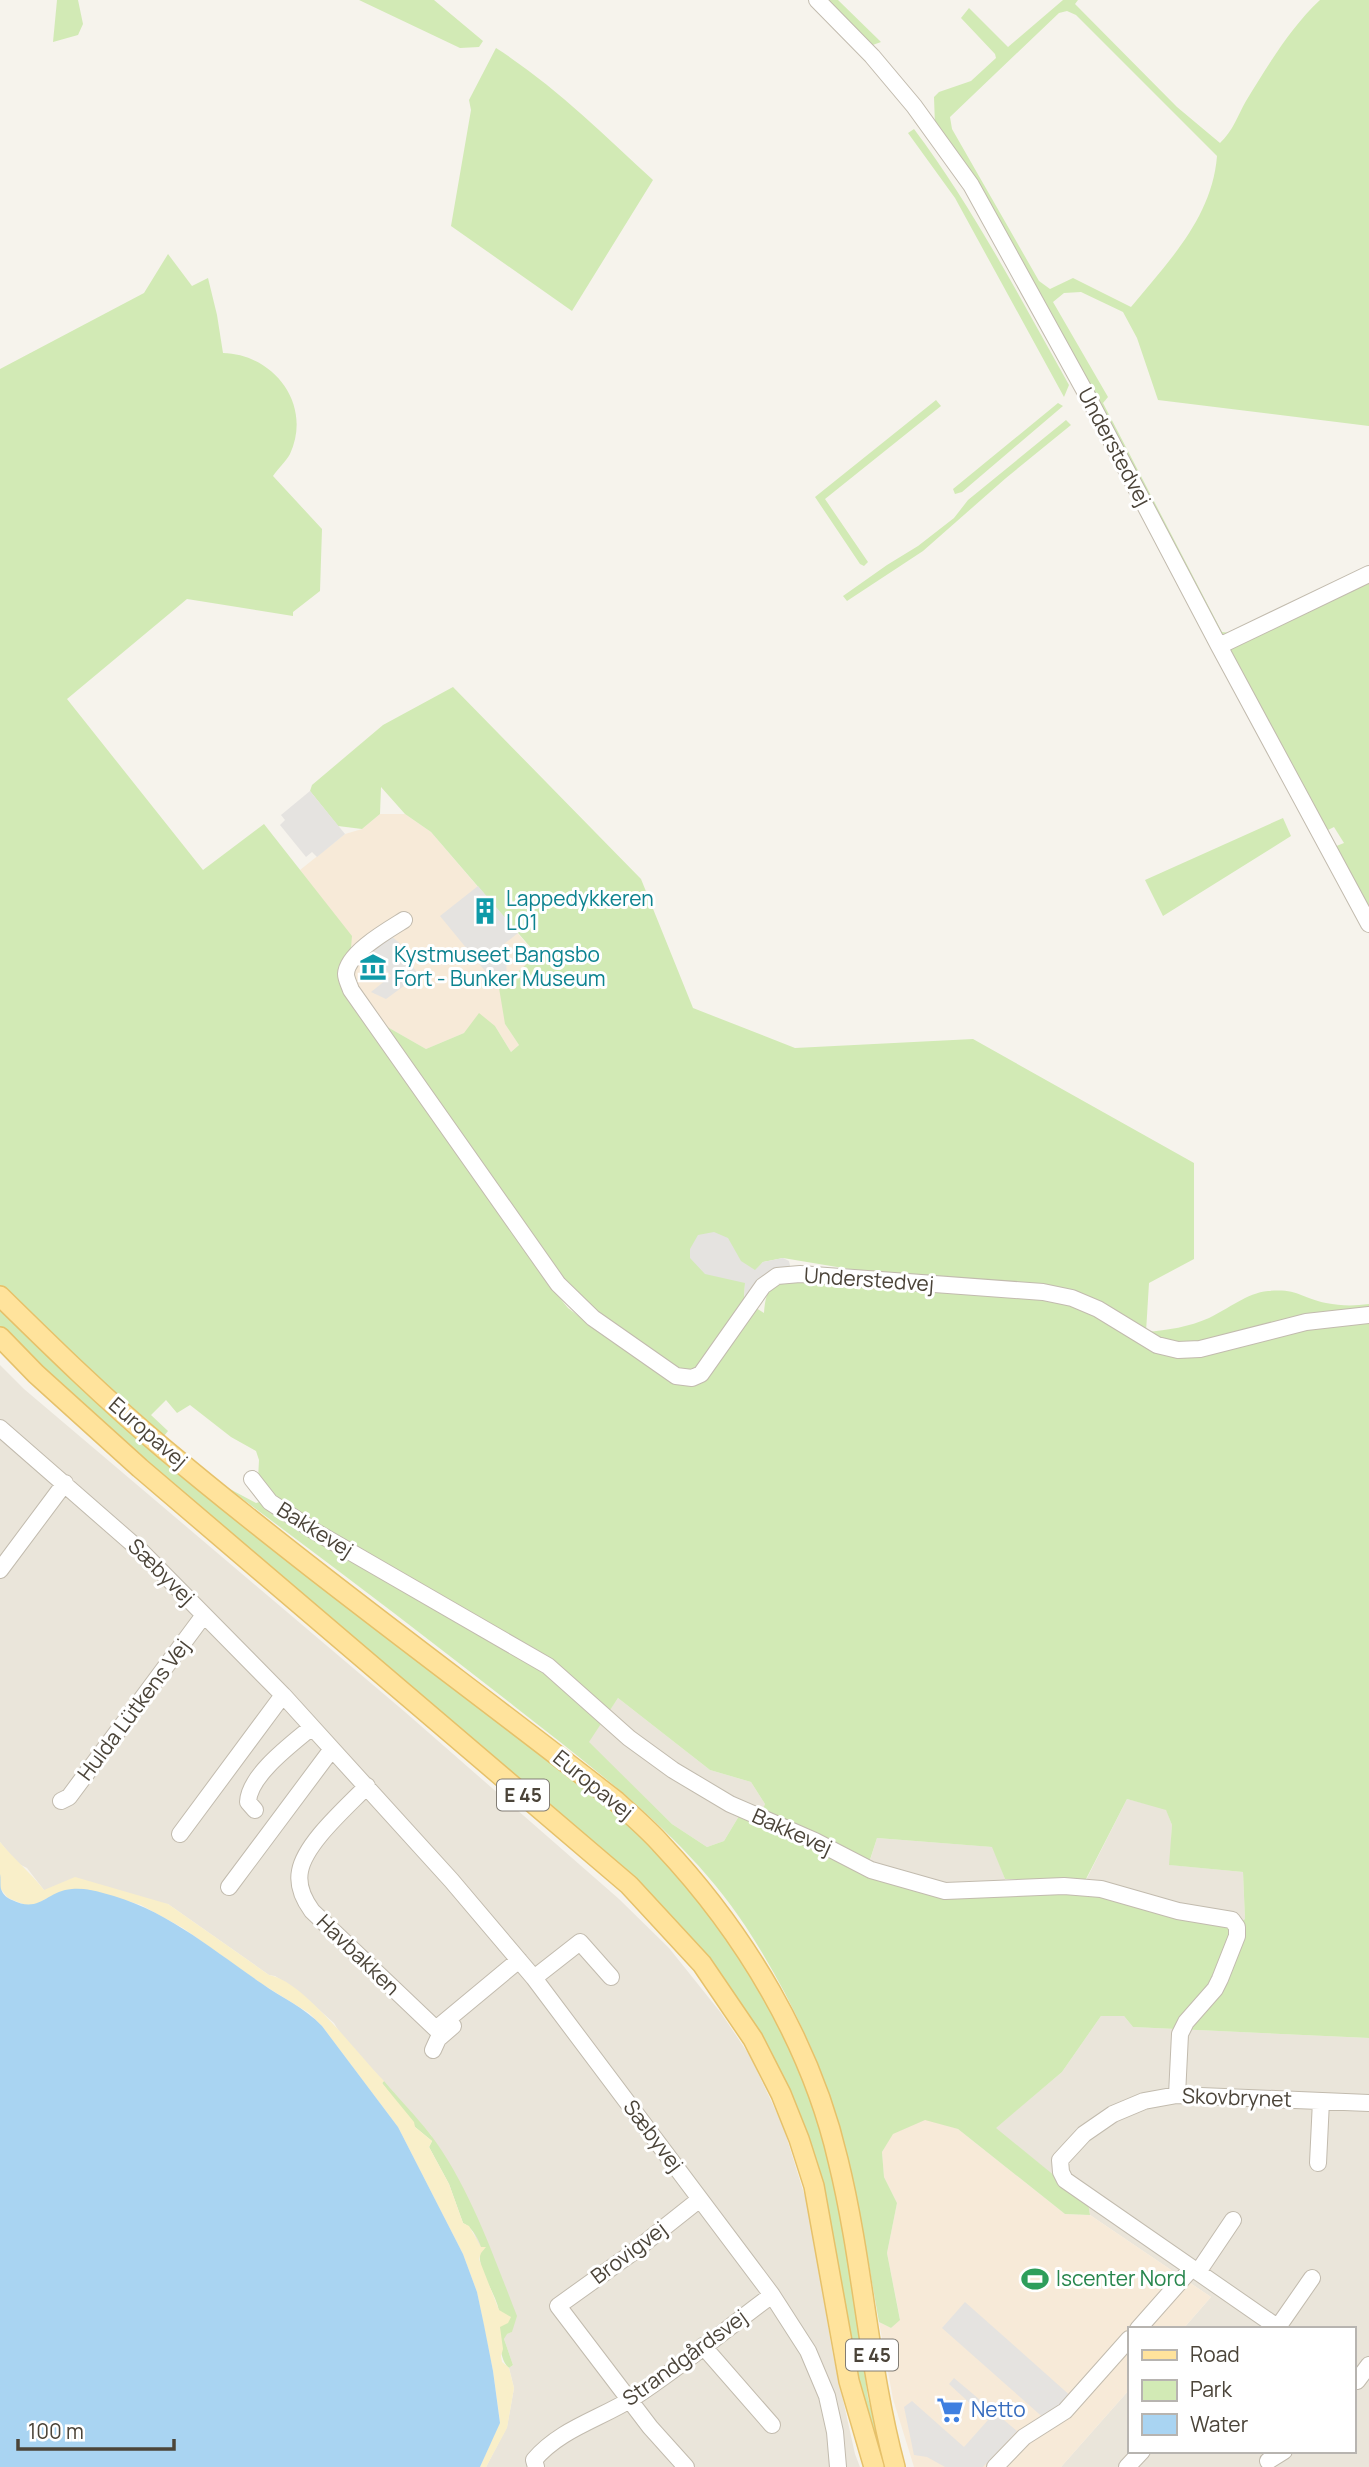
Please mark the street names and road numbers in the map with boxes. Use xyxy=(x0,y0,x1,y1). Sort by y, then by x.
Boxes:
street label: Understedvej xyxy=(1072,382,1158,511)
street label: Understedvej xyxy=(803,1260,935,1298)
street label: Europavej xyxy=(103,1390,194,1474)
street label: Bakkevej xyxy=(272,1495,359,1563)
street label: Sæbyvej xyxy=(122,1532,201,1611)
street label: Hulda Lütkens Vej xyxy=(71,1633,196,1786)
street label: Europavej xyxy=(548,1743,640,1825)
road number: E 45 xyxy=(497,1780,549,1811)
street label: Bakkevej xyxy=(748,1801,837,1861)
street label: Havbakken xyxy=(311,1908,406,2001)
street label: Skovbrynet xyxy=(1182,2081,1292,2113)
street label: Sæbyvej xyxy=(618,2094,690,2177)
street label: Brovigvej xyxy=(585,2215,672,2290)
street label: Strandgårdsvej xyxy=(617,2303,752,2412)
road number: E 45 xyxy=(846,2340,898,2370)

